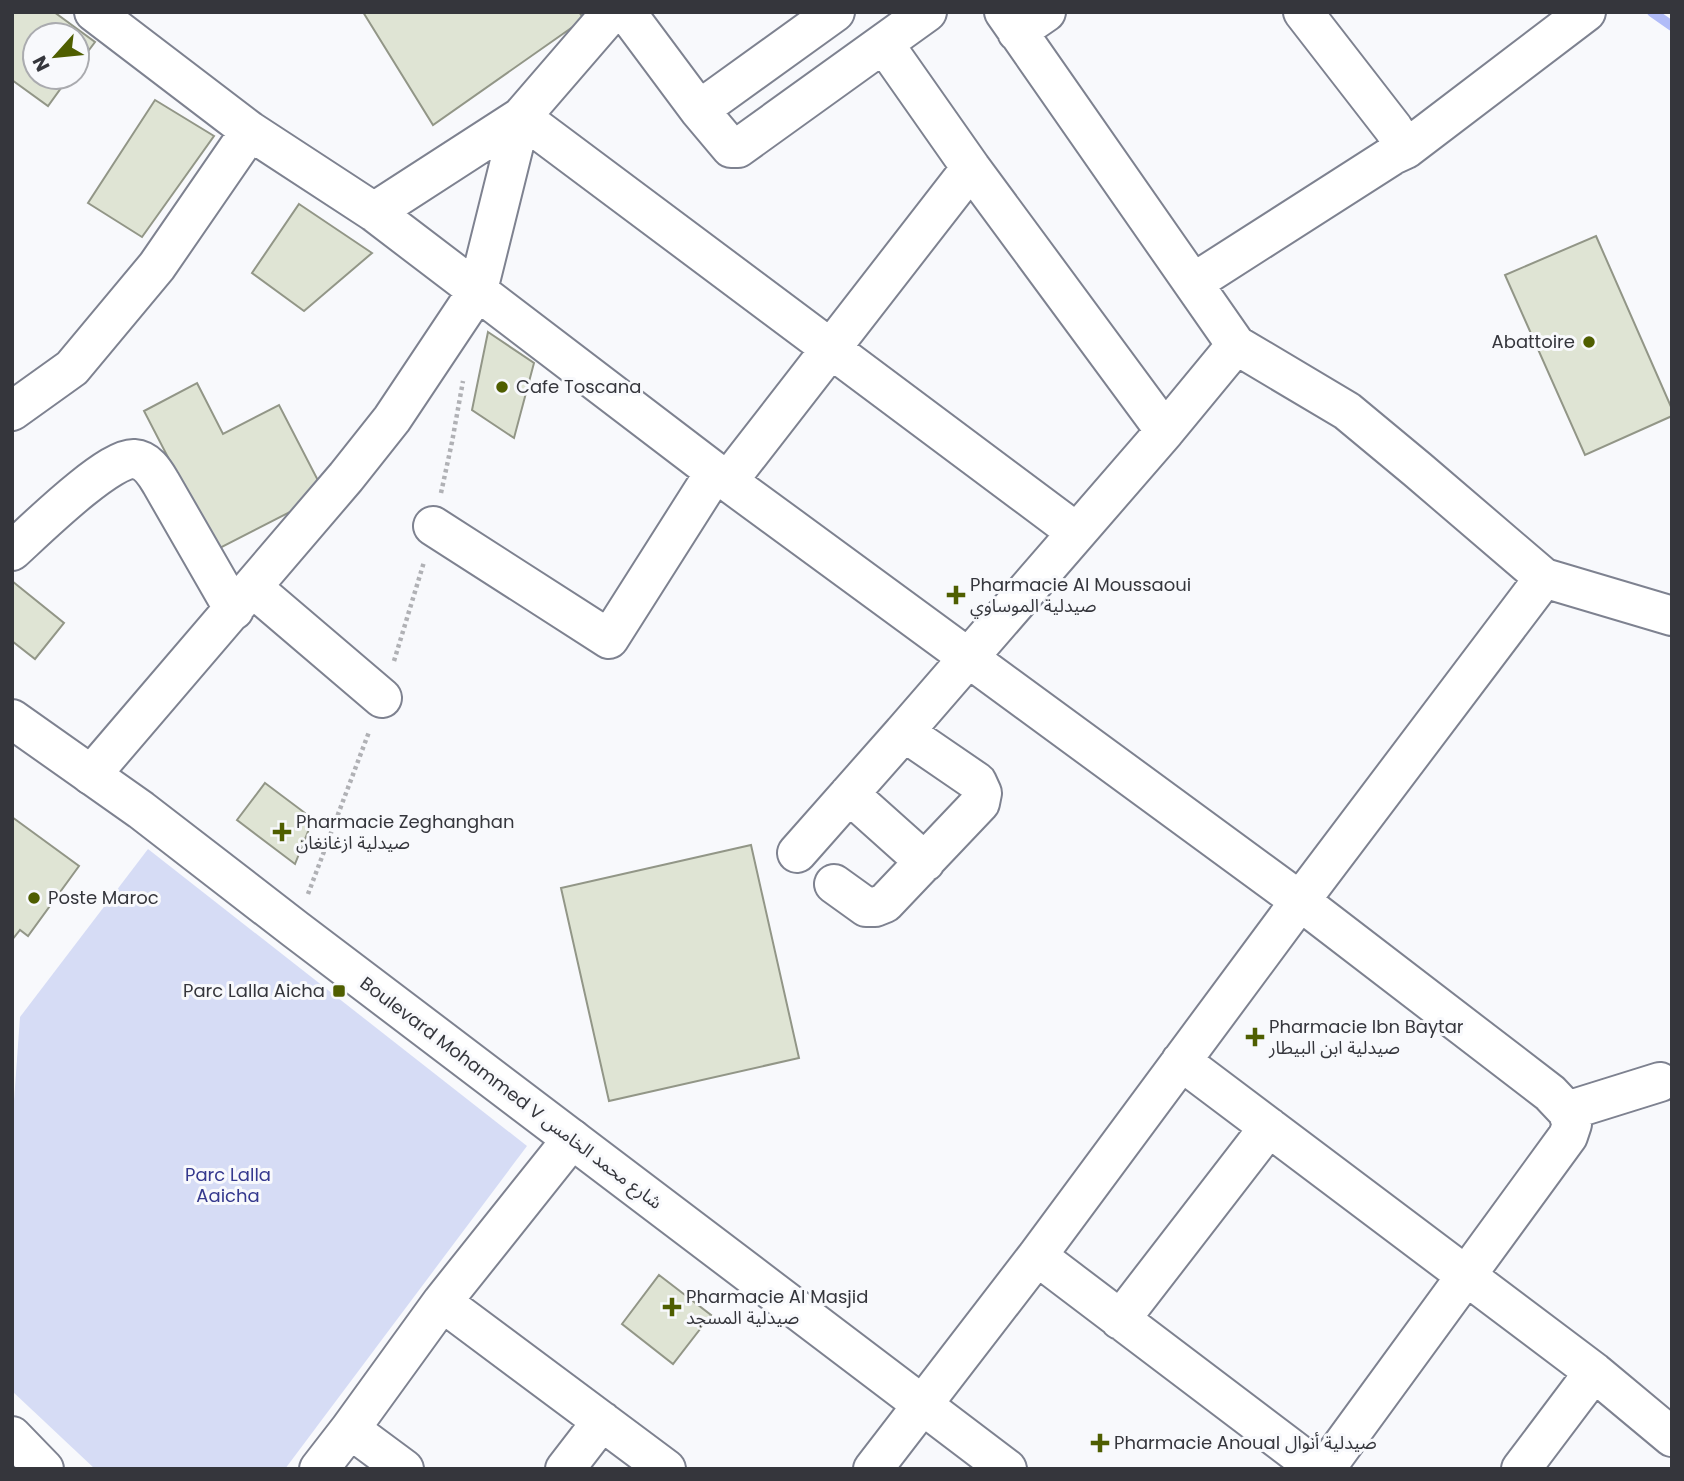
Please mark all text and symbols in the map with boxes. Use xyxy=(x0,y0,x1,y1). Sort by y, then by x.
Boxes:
north arrow xyxy=(21,21,91,91)
text: N xyxy=(26,51,57,76)
place label: Abattoire xyxy=(1492,329,1575,354)
marker: Abattoire xyxy=(1581,334,1597,350)
place label: Cafe Toscana xyxy=(516,374,641,399)
marker: Cafe Toscana xyxy=(494,379,510,395)
place label: Pharmacie Al Moussaoui صيدلية الموساوي xyxy=(970,572,1191,619)
marker: Pharmacie Al Moussaoui صيدلية الموساوي xyxy=(948,587,964,603)
place label: Pharmacie Zeghanghan صيدلية ازغانغان xyxy=(296,809,515,855)
marker: Pharmacie Zeghanghan صيدلية ازغانغان xyxy=(274,824,290,840)
place label: Poste Maroc xyxy=(48,885,159,910)
marker: Poste Maroc xyxy=(26,890,42,906)
street label: Boulevard Mohammed V شارع محمد الخامس xyxy=(354,971,667,1216)
place label: Parc Lalla Aicha xyxy=(183,978,325,1003)
marker: Parc Lalla Aicha xyxy=(331,983,347,999)
place label: Pharmacie Ibn Baytar صيدلية ابن البيطار xyxy=(1268,1014,1464,1060)
marker: Pharmacie Ibn Baytar صيدلية ابن البيطار xyxy=(1247,1029,1263,1045)
park label: Parc Lalla Aaicha xyxy=(185,1162,271,1208)
place label: Pharmacie Al Masjid صيدلية المسجد xyxy=(686,1284,868,1330)
marker: Pharmacie Al Masjid صيدلية المسجد xyxy=(664,1299,680,1315)
place label: Pharmacie Anoual صيدلية أنوال xyxy=(1114,1430,1377,1455)
marker: Pharmacie Anoual صيدلية أنوال xyxy=(1092,1435,1108,1451)

